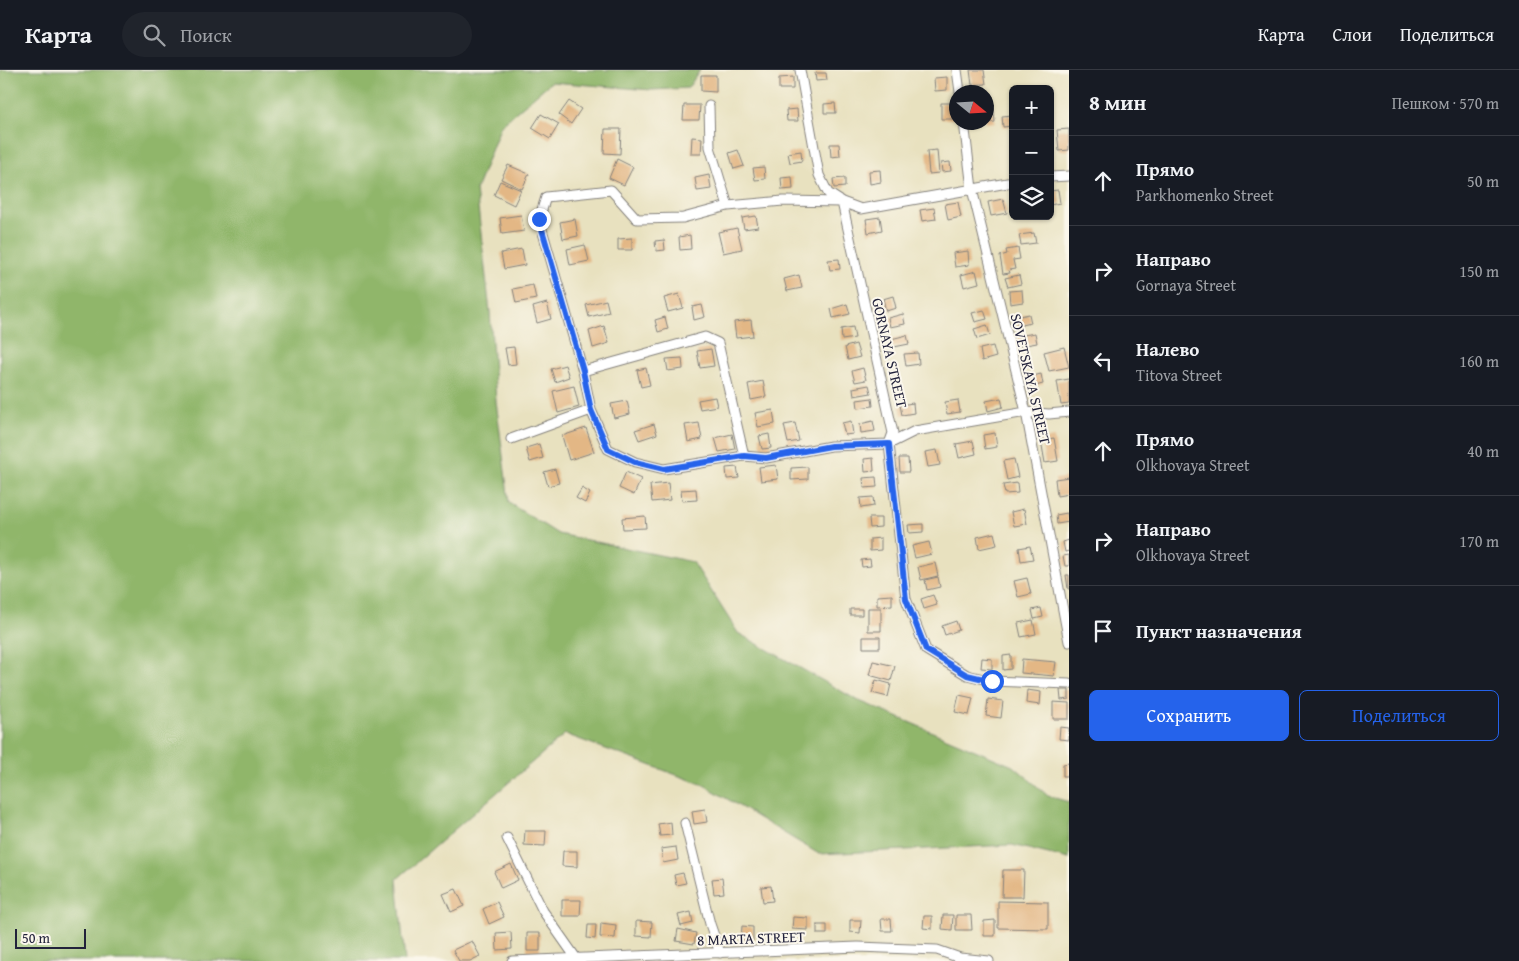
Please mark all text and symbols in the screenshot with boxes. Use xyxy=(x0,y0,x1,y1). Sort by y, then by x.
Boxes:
search box xyxy=(122,12,472,57)
text: Карта xyxy=(25,17,92,52)
icon: search xyxy=(140,21,168,49)
text: Поиск xyxy=(180,21,232,49)
text: Карта xyxy=(1258,21,1305,48)
text: Слои xyxy=(1333,21,1372,48)
text: Поделиться xyxy=(1400,21,1494,48)
north arrow xyxy=(949,85,994,130)
map controls xyxy=(1009,85,1054,220)
button: + xyxy=(1009,85,1054,130)
text: 8 мин xyxy=(1089,87,1146,118)
text: Пешком · 570 m xyxy=(1392,91,1499,115)
button: − xyxy=(1009,130,1054,175)
text: Прямо xyxy=(1136,155,1194,183)
icon: ahead xyxy=(1089,167,1117,195)
text: 50 m xyxy=(1467,169,1499,193)
button: layers xyxy=(1009,175,1054,220)
text: Parkhomenko Street xyxy=(1136,183,1274,207)
route end xyxy=(528,208,551,231)
text: Направо xyxy=(1136,245,1211,273)
icon: right xyxy=(1089,257,1117,285)
text: 150 m xyxy=(1459,259,1499,283)
text: Gornaya Street xyxy=(1136,273,1236,297)
street label: GORNAYA STREET xyxy=(867,296,913,411)
street label: SOVETSKAYA STREET xyxy=(1006,311,1056,447)
text: Налево xyxy=(1136,335,1199,363)
icon: left xyxy=(1089,347,1117,375)
text: 160 m xyxy=(1459,349,1499,373)
text: Titova Street xyxy=(1136,363,1222,387)
text: Прямо xyxy=(1136,425,1194,453)
icon: ahead xyxy=(1089,437,1117,465)
text: 40 m xyxy=(1467,439,1499,463)
text: Olkhovaya Street xyxy=(1136,453,1250,477)
text: Направо xyxy=(1136,515,1211,543)
icon: right xyxy=(1089,527,1117,555)
text: 170 m xyxy=(1459,529,1499,553)
text: Olkhovaya Street xyxy=(1136,543,1250,567)
icon: arrive xyxy=(1089,617,1117,645)
text: Пункт назначения xyxy=(1136,617,1302,645)
route start xyxy=(981,670,1004,693)
button: Сохранить xyxy=(1089,690,1289,741)
button: Поделиться xyxy=(1299,690,1499,741)
scale bar xyxy=(15,926,86,949)
street label: 8 MARTA STREET xyxy=(697,926,806,950)
text: 50 m xyxy=(22,928,50,948)

